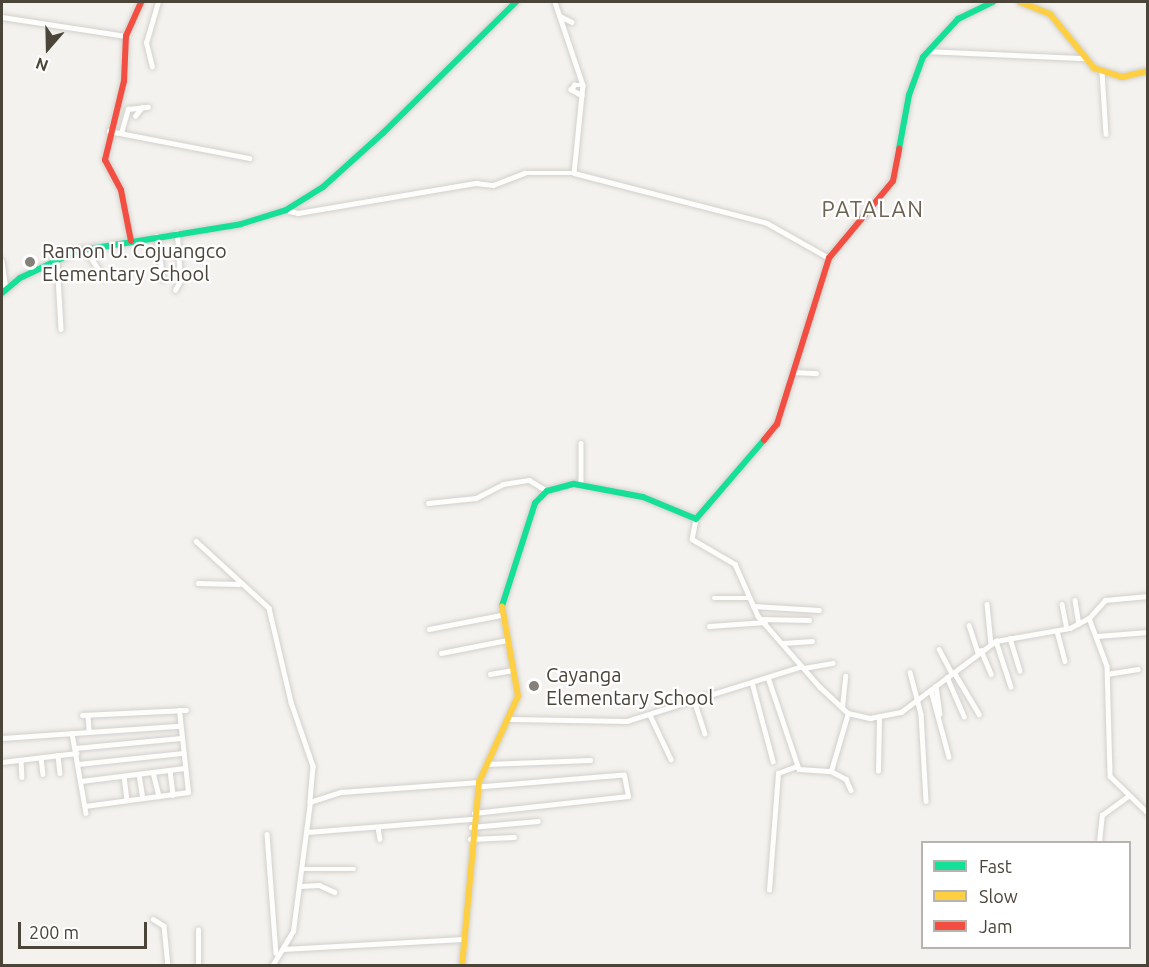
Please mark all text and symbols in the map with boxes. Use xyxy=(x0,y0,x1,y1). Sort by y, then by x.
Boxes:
north arrow xyxy=(18,18,78,78)
text: N xyxy=(33,54,51,75)
district label: PATALAN xyxy=(822,196,924,222)
place label: Ramon U. Cojuangco Elementary School xyxy=(42,238,227,285)
marker: Ramon U. Cojuangco Elementary School xyxy=(23,255,37,269)
place label: Cayanga Elementary School xyxy=(546,662,713,709)
marker: Cayanga Elementary School xyxy=(527,679,541,693)
legend xyxy=(921,841,1131,949)
text: Fast xyxy=(979,856,1012,876)
text: Slow xyxy=(979,886,1018,906)
scale bar xyxy=(21,910,150,948)
text: Jam xyxy=(979,916,1013,936)
text: 200 m xyxy=(29,922,79,942)

